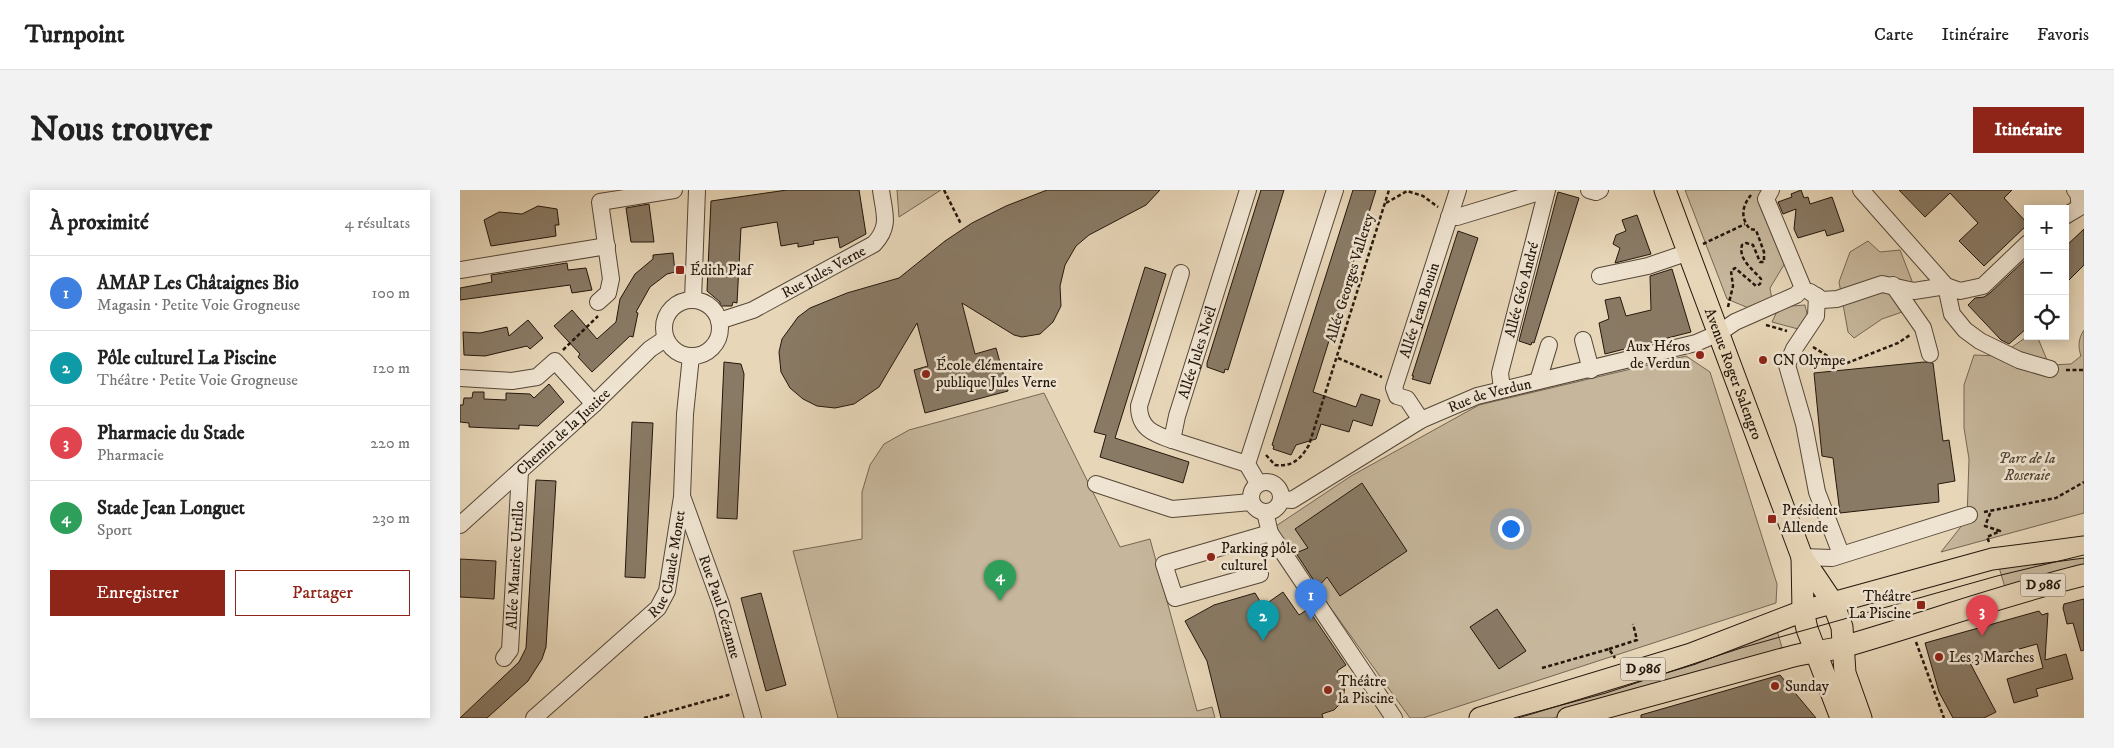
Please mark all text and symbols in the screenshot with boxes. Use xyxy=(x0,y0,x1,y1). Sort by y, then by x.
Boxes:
text: Turnpoint xyxy=(25,20,124,50)
text: Carte xyxy=(1874,24,1914,46)
text: Itinéraire xyxy=(1942,24,2009,46)
text: Favoris xyxy=(2037,24,2089,46)
button: Itinéraire xyxy=(1973,107,2084,153)
text: Nous trouver xyxy=(30,108,212,152)
map controls xyxy=(2024,205,2069,340)
button: + xyxy=(2024,205,2069,250)
text: À proximité xyxy=(50,210,149,236)
street label: Allée Georges Vallerey xyxy=(1321,210,1379,345)
text: 4 résultats xyxy=(345,213,410,233)
street label: Allée Géo André xyxy=(1500,239,1543,340)
street label: Rue Jules Verne xyxy=(778,241,869,302)
button: − xyxy=(2024,250,2069,295)
street label: Allée Jean Bouin xyxy=(1395,260,1444,360)
place label: Édith Piaf xyxy=(690,261,754,280)
marker: Édith Piaf xyxy=(674,264,686,276)
text: AMAP Les Châtaignes Bio xyxy=(97,272,299,295)
text: 1 xyxy=(63,283,69,303)
text: 100 m xyxy=(372,283,410,303)
text: Magasin · Petite Voie Grogneuse xyxy=(97,295,300,315)
button: locate xyxy=(2024,295,2069,340)
street label: Allée Jules Noël xyxy=(1174,303,1221,401)
street label: Avenue Roger Salengro xyxy=(1700,305,1767,442)
place label: Aux Héros de Verdun xyxy=(1626,337,1690,373)
text: Pôle culturel La Piscine xyxy=(97,347,276,370)
marker: Aux Héros de Verdun xyxy=(1694,349,1706,361)
place label: CN Olympe xyxy=(1773,351,1845,370)
marker: CN Olympe xyxy=(1757,354,1769,366)
place label: École élémentaire publique Jules Verne xyxy=(935,356,1057,392)
text: 2 xyxy=(62,358,70,378)
text: 120 m xyxy=(372,358,410,378)
marker: École élémentaire publique Jules Verne xyxy=(920,368,932,380)
text: Théâtre · Petite Voie Grogneuse xyxy=(97,370,298,390)
street label: Rue de Verdun xyxy=(1445,374,1533,417)
street label: Chemin de la Justice xyxy=(512,384,614,479)
text: Pharmacie du Stade xyxy=(97,422,245,445)
text: 3 xyxy=(63,433,69,453)
text: 220 m xyxy=(370,433,410,453)
text: Pharmacie xyxy=(97,445,164,465)
park label: Parc de la Roseraie xyxy=(1999,449,2055,485)
text: Stade Jean Longuet xyxy=(97,497,245,520)
street label: Allée Maurice Utrillo xyxy=(502,500,528,630)
place label: Président Allende xyxy=(1782,501,1838,537)
text: 4 xyxy=(61,508,71,528)
text: 230 m xyxy=(372,508,410,528)
street label: Rue Claude Monet xyxy=(644,509,689,622)
marker: Président Allende xyxy=(1766,513,1778,525)
your location xyxy=(1498,516,1524,542)
text: Sport xyxy=(97,520,132,540)
place label: Parking pôle culturel xyxy=(1221,539,1297,575)
marker: Parking pôle culturel xyxy=(1205,551,1217,563)
street label: Rue Paul Cézanne xyxy=(695,552,745,661)
pin: 4 xyxy=(984,560,1016,601)
button: Enregistrer xyxy=(50,570,225,616)
button: Partager xyxy=(235,570,410,616)
road number: D 986 xyxy=(2020,574,2066,596)
pin: 1 xyxy=(1295,579,1327,620)
place label: Théâtre La Piscine xyxy=(1849,587,1911,623)
pin: 3 xyxy=(1966,595,1998,636)
marker: Théâtre La Piscine xyxy=(1915,599,1927,611)
pin: 2 xyxy=(1247,600,1279,641)
place label: Les 3 Marches xyxy=(1949,648,2034,667)
marker: Les 3 Marches xyxy=(1933,651,1945,663)
road number: D 986 xyxy=(1620,658,1666,680)
place label: Théâtre la Piscine xyxy=(1338,672,1394,708)
place label: Sunday xyxy=(1785,677,1830,696)
marker: Sunday xyxy=(1769,680,1781,692)
marker: Théâtre la Piscine xyxy=(1322,684,1334,696)

